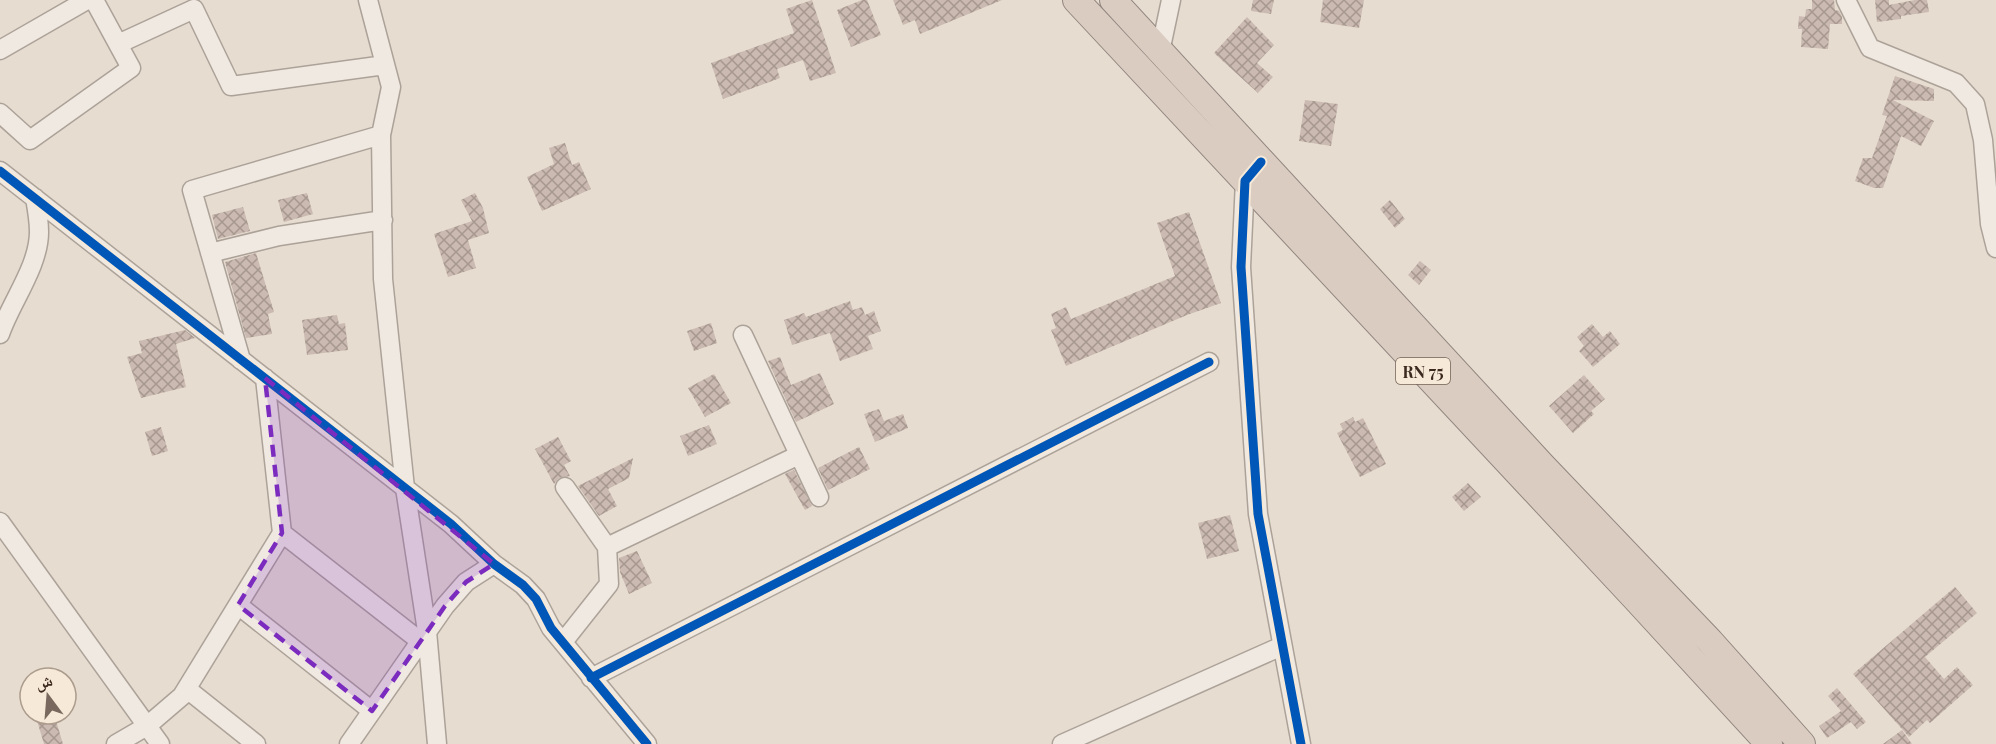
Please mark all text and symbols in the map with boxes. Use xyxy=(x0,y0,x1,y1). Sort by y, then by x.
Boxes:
road number: RN 75 xyxy=(1396,358,1450,384)
north arrow xyxy=(18,666,78,726)
text: ش xyxy=(33,669,55,694)

